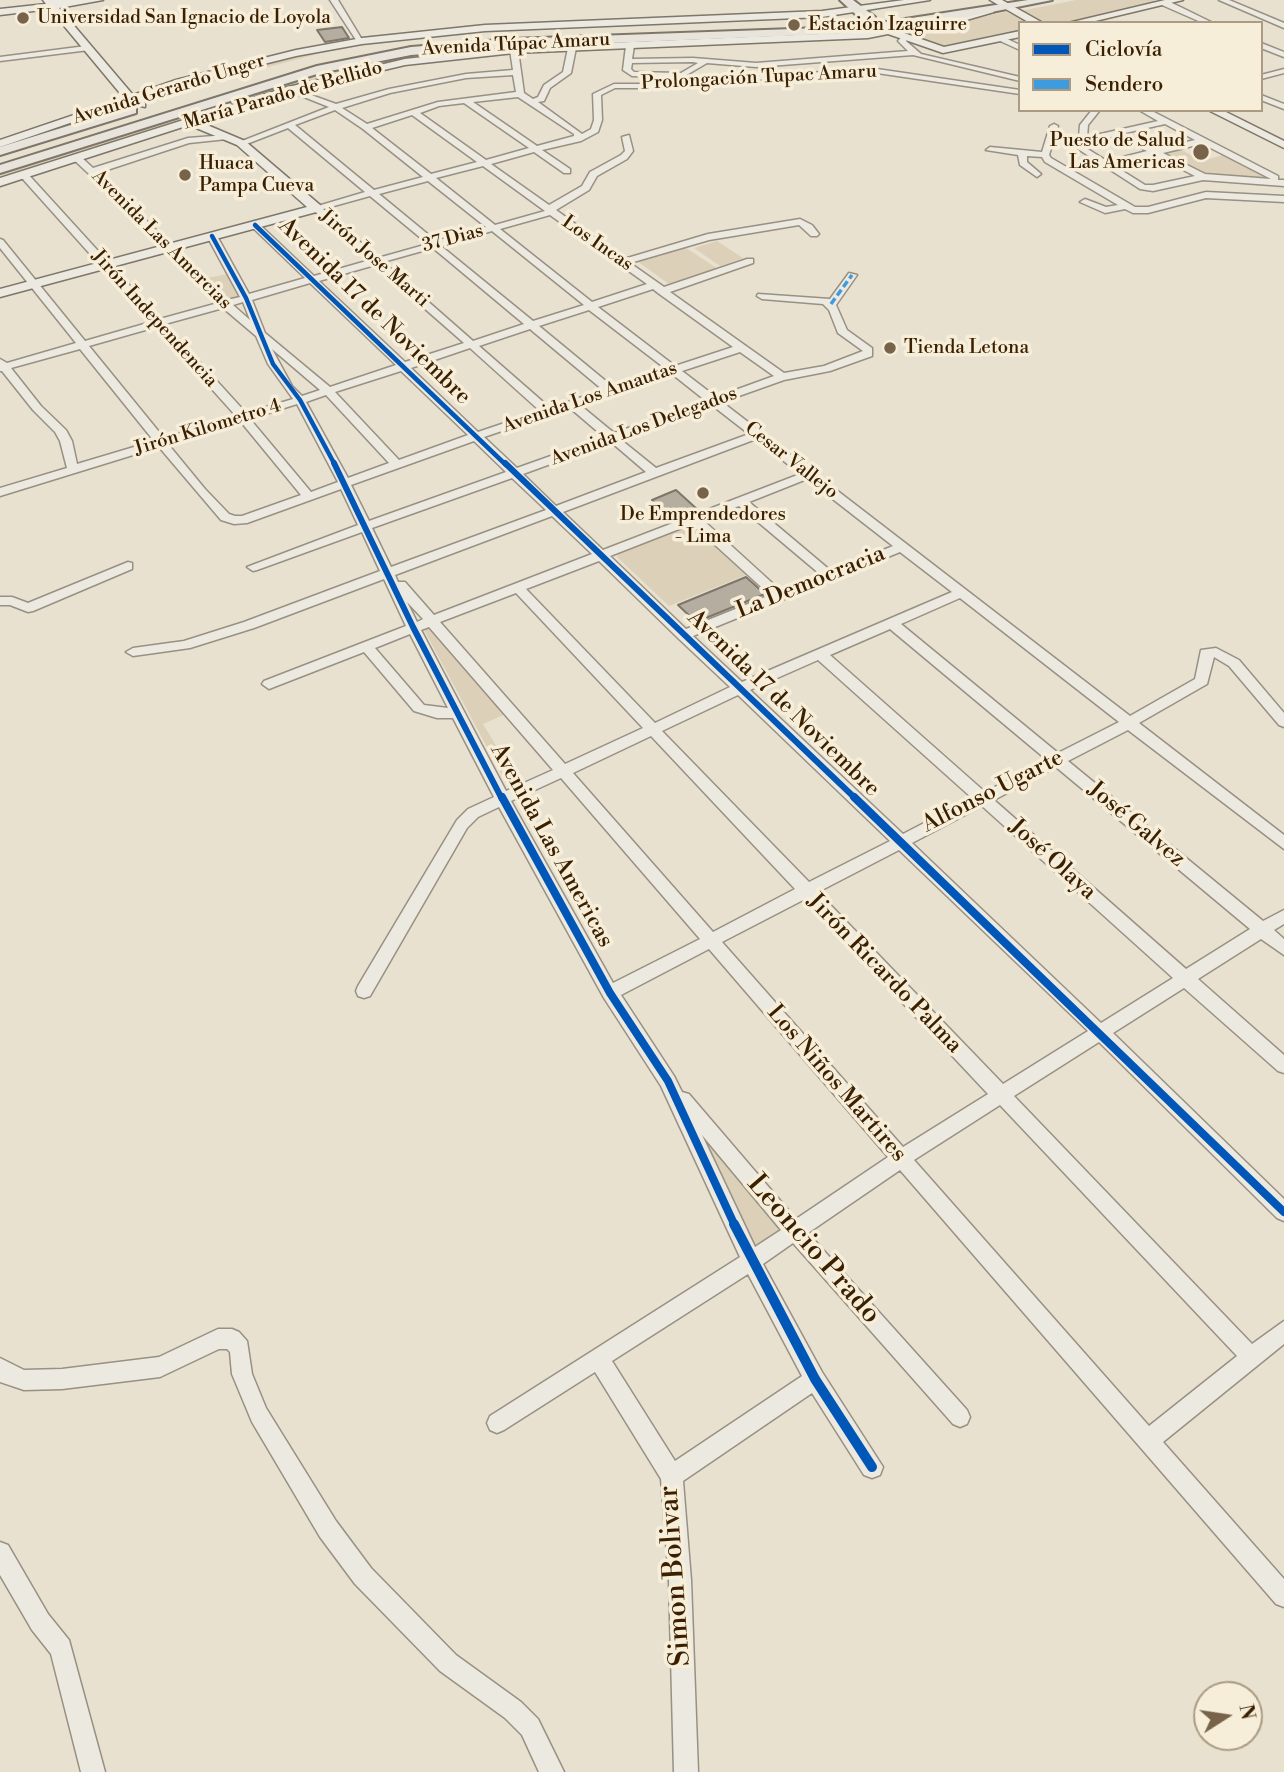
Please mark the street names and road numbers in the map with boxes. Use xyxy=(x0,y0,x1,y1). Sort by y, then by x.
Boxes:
street label: Avenida Túpac Amaru xyxy=(421,29,611,61)
street label: Avenida Gerardo Unger xyxy=(70,50,268,130)
street label: María Parado de Bellido xyxy=(181,57,385,135)
street label: Prolongación Tupac Amaru xyxy=(641,60,877,96)
street label: Avenida Las Amercias xyxy=(86,165,236,315)
street label: Jirón Jose Marti xyxy=(315,205,433,313)
street label: Los Incas xyxy=(557,211,637,277)
street label: Avenida 17 de Noviembre xyxy=(272,213,476,411)
street label: 37 Dias xyxy=(420,220,486,258)
street label: Jirón Independencia xyxy=(86,246,222,392)
street label: Avenida Los Amautas xyxy=(500,357,680,439)
street label: Avenida Los Delegados xyxy=(547,383,741,471)
street label: Jirón Kilometro 4 xyxy=(132,395,284,461)
street label: Cesar Vallejo xyxy=(740,418,842,504)
street label: La Democracia xyxy=(733,541,889,625)
street label: Avenida 17 de Noviembre xyxy=(681,605,885,803)
street label: Avenida Las Americas xyxy=(484,739,618,953)
street label: Alfonso Ugarte xyxy=(918,744,1068,840)
street label: José Galvez xyxy=(1082,776,1190,874)
street label: José Olaya xyxy=(1003,814,1101,906)
street label: Jirón Ricardo Palma xyxy=(801,888,967,1060)
street label: Los Niños Martires xyxy=(760,1000,912,1168)
street label: Leoncio Prado xyxy=(739,1168,887,1332)
street label: Simon Bolivar xyxy=(653,1485,699,1667)

